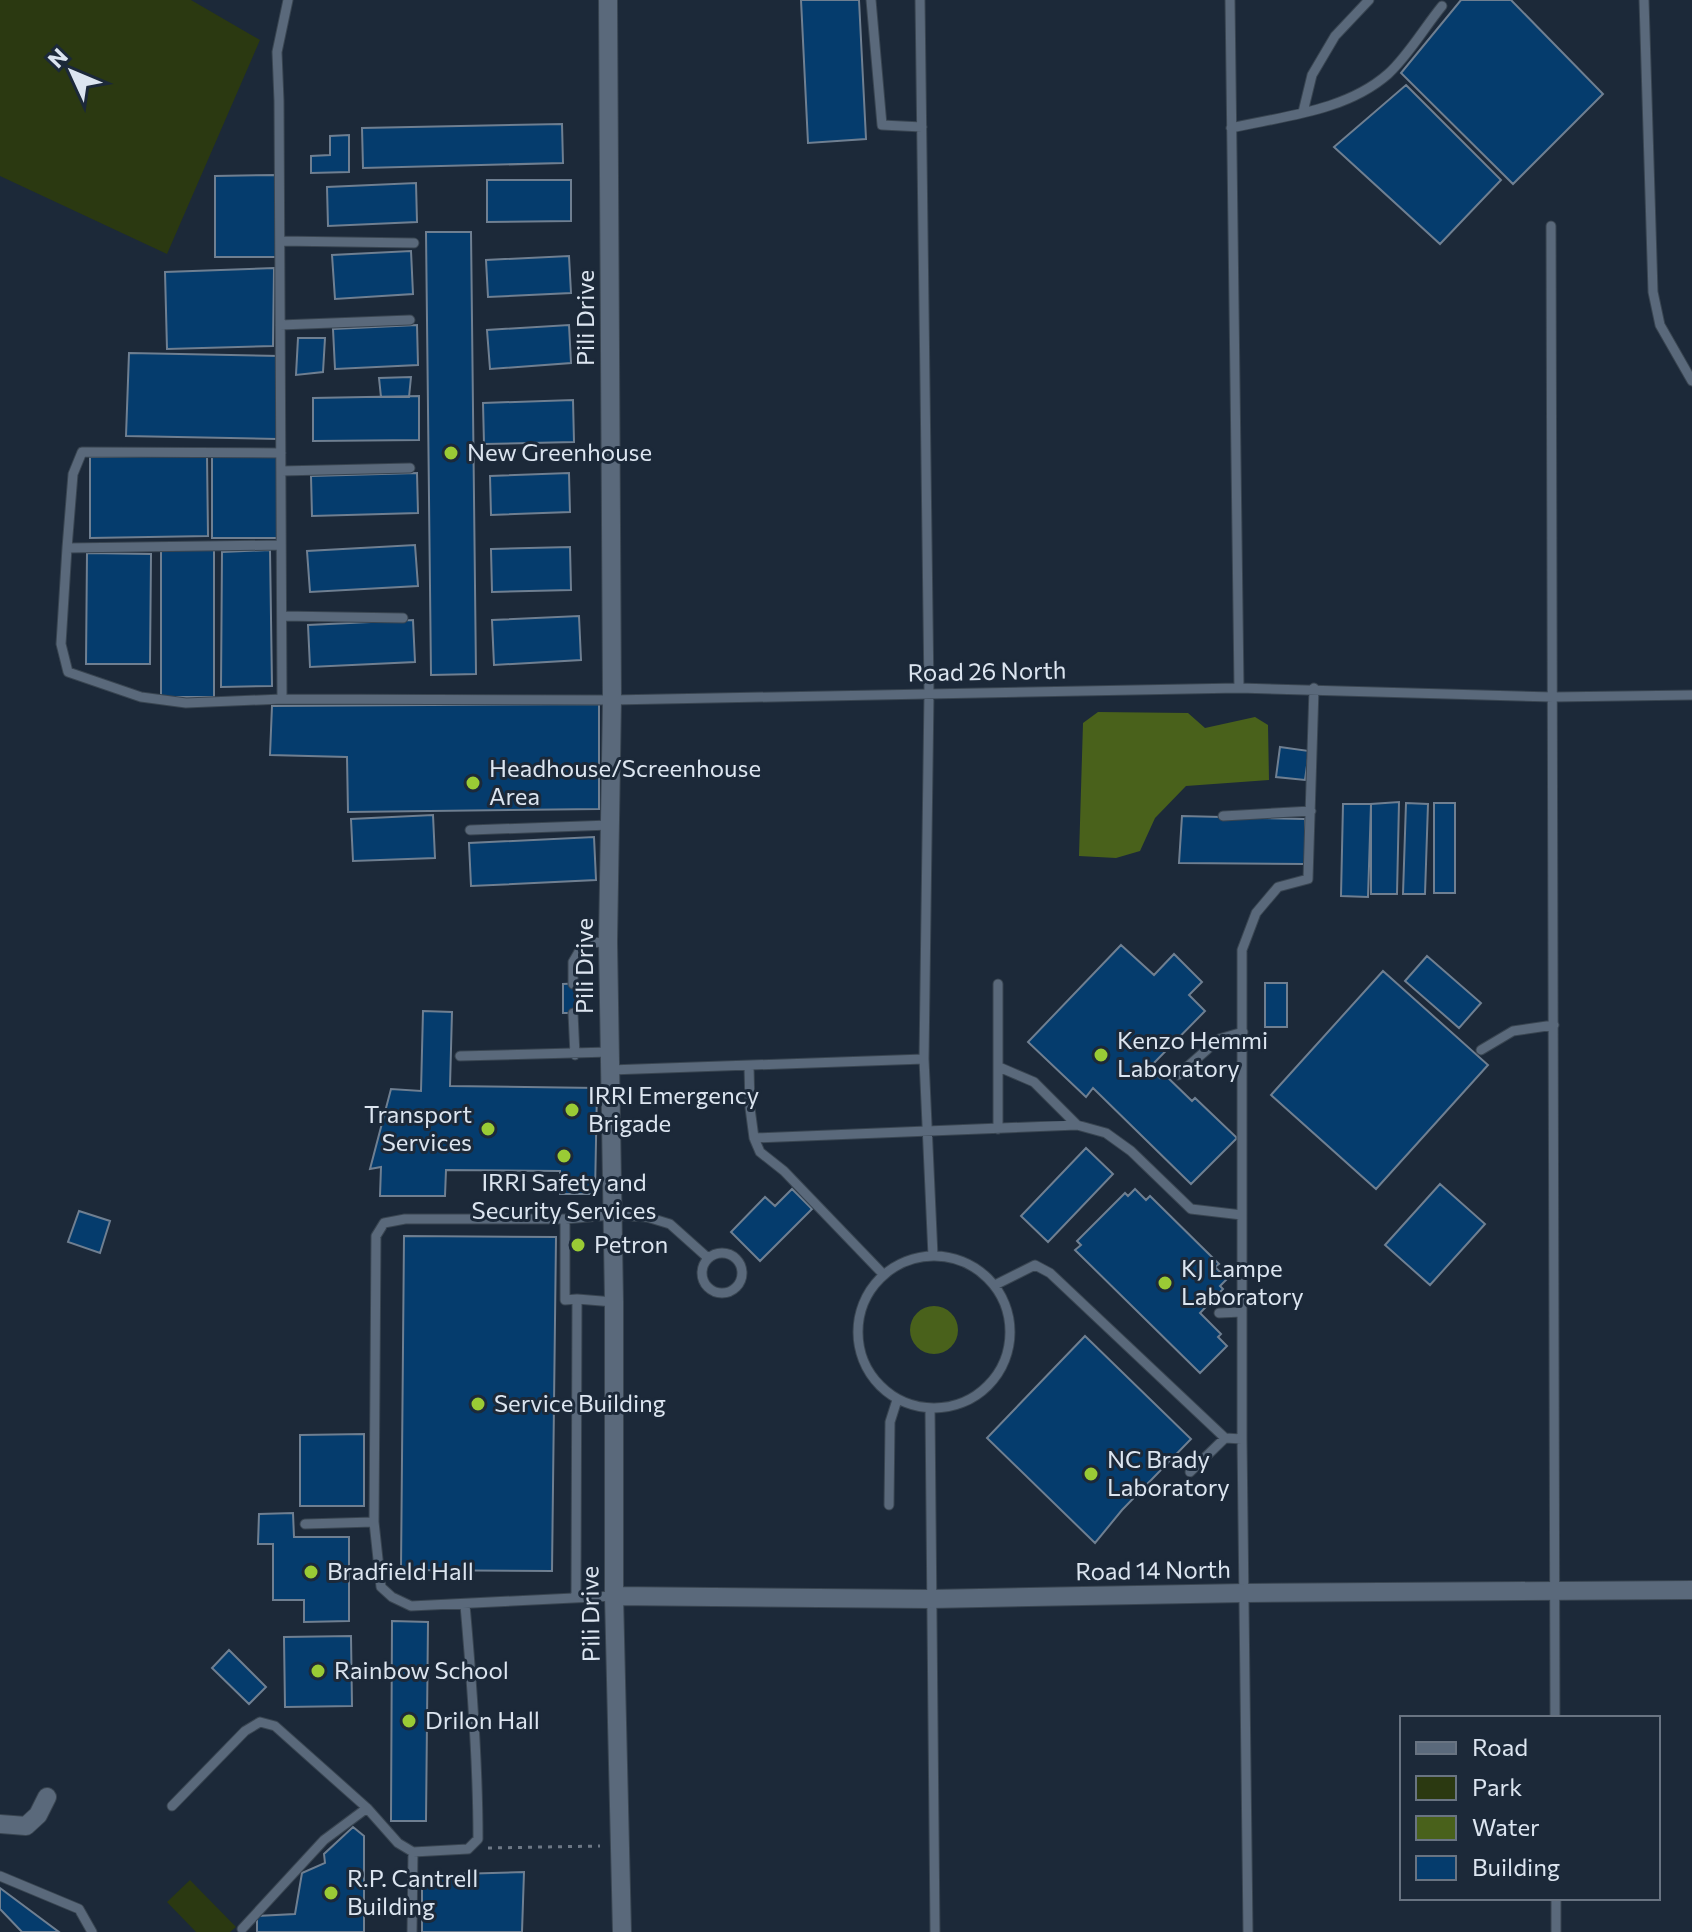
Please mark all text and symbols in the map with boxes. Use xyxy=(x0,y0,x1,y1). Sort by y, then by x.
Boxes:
north arrow xyxy=(32,32,112,112)
text: N xyxy=(42,42,73,73)
street label: Pili Drive xyxy=(570,270,599,366)
place label: New Greenhouse xyxy=(467,437,652,466)
marker: New Greenhouse xyxy=(442,444,460,462)
street label: Road 26 North xyxy=(907,655,1067,686)
place label: Headhouse/Screenhouse Area xyxy=(489,753,761,810)
marker: Headhouse/Screenhouse Area xyxy=(464,774,482,792)
street label: Pili Drive xyxy=(569,918,598,1014)
place label: Kenzo Hemmi Laboratory xyxy=(1117,1025,1268,1082)
marker: Kenzo Hemmi Laboratory xyxy=(1092,1046,1110,1064)
place label: IRRI Emergency Brigade xyxy=(588,1080,759,1137)
place label: Transport Services xyxy=(364,1099,472,1156)
marker: IRRI Emergency Brigade xyxy=(563,1101,581,1119)
marker: Transport Services xyxy=(479,1120,497,1138)
marker: IRRI Safety and Security Services xyxy=(555,1147,573,1165)
place label: IRRI Safety and Security Services xyxy=(472,1167,656,1224)
place label: Petron xyxy=(594,1229,668,1258)
marker: Petron xyxy=(569,1236,587,1254)
place label: KJ Lampe Laboratory xyxy=(1181,1253,1304,1310)
marker: KJ Lampe Laboratory xyxy=(1156,1274,1174,1292)
place label: Service Building xyxy=(494,1388,666,1417)
marker: Service Building xyxy=(469,1395,487,1413)
place label: NC Brady Laboratory xyxy=(1107,1444,1230,1501)
marker: NC Brady Laboratory xyxy=(1082,1465,1100,1483)
street label: Road 14 North xyxy=(1075,1554,1231,1585)
place label: Bradfield Hall xyxy=(327,1556,474,1585)
marker: Bradfield Hall xyxy=(302,1563,320,1581)
street label: Pili Drive xyxy=(574,1566,605,1662)
place label: Rainbow School xyxy=(334,1655,509,1684)
marker: Rainbow School xyxy=(309,1662,327,1680)
place label: Drilon Hall xyxy=(425,1705,540,1734)
marker: Drilon Hall xyxy=(400,1712,418,1730)
legend xyxy=(1400,1716,1660,1900)
text: Road xyxy=(1472,1732,1528,1761)
text: Park xyxy=(1472,1772,1522,1801)
text: Water xyxy=(1472,1812,1540,1841)
text: Building xyxy=(1472,1852,1560,1881)
place label: R.P. Cantrell Building xyxy=(347,1863,478,1920)
marker: R.P. Cantrell Building xyxy=(322,1884,340,1902)

